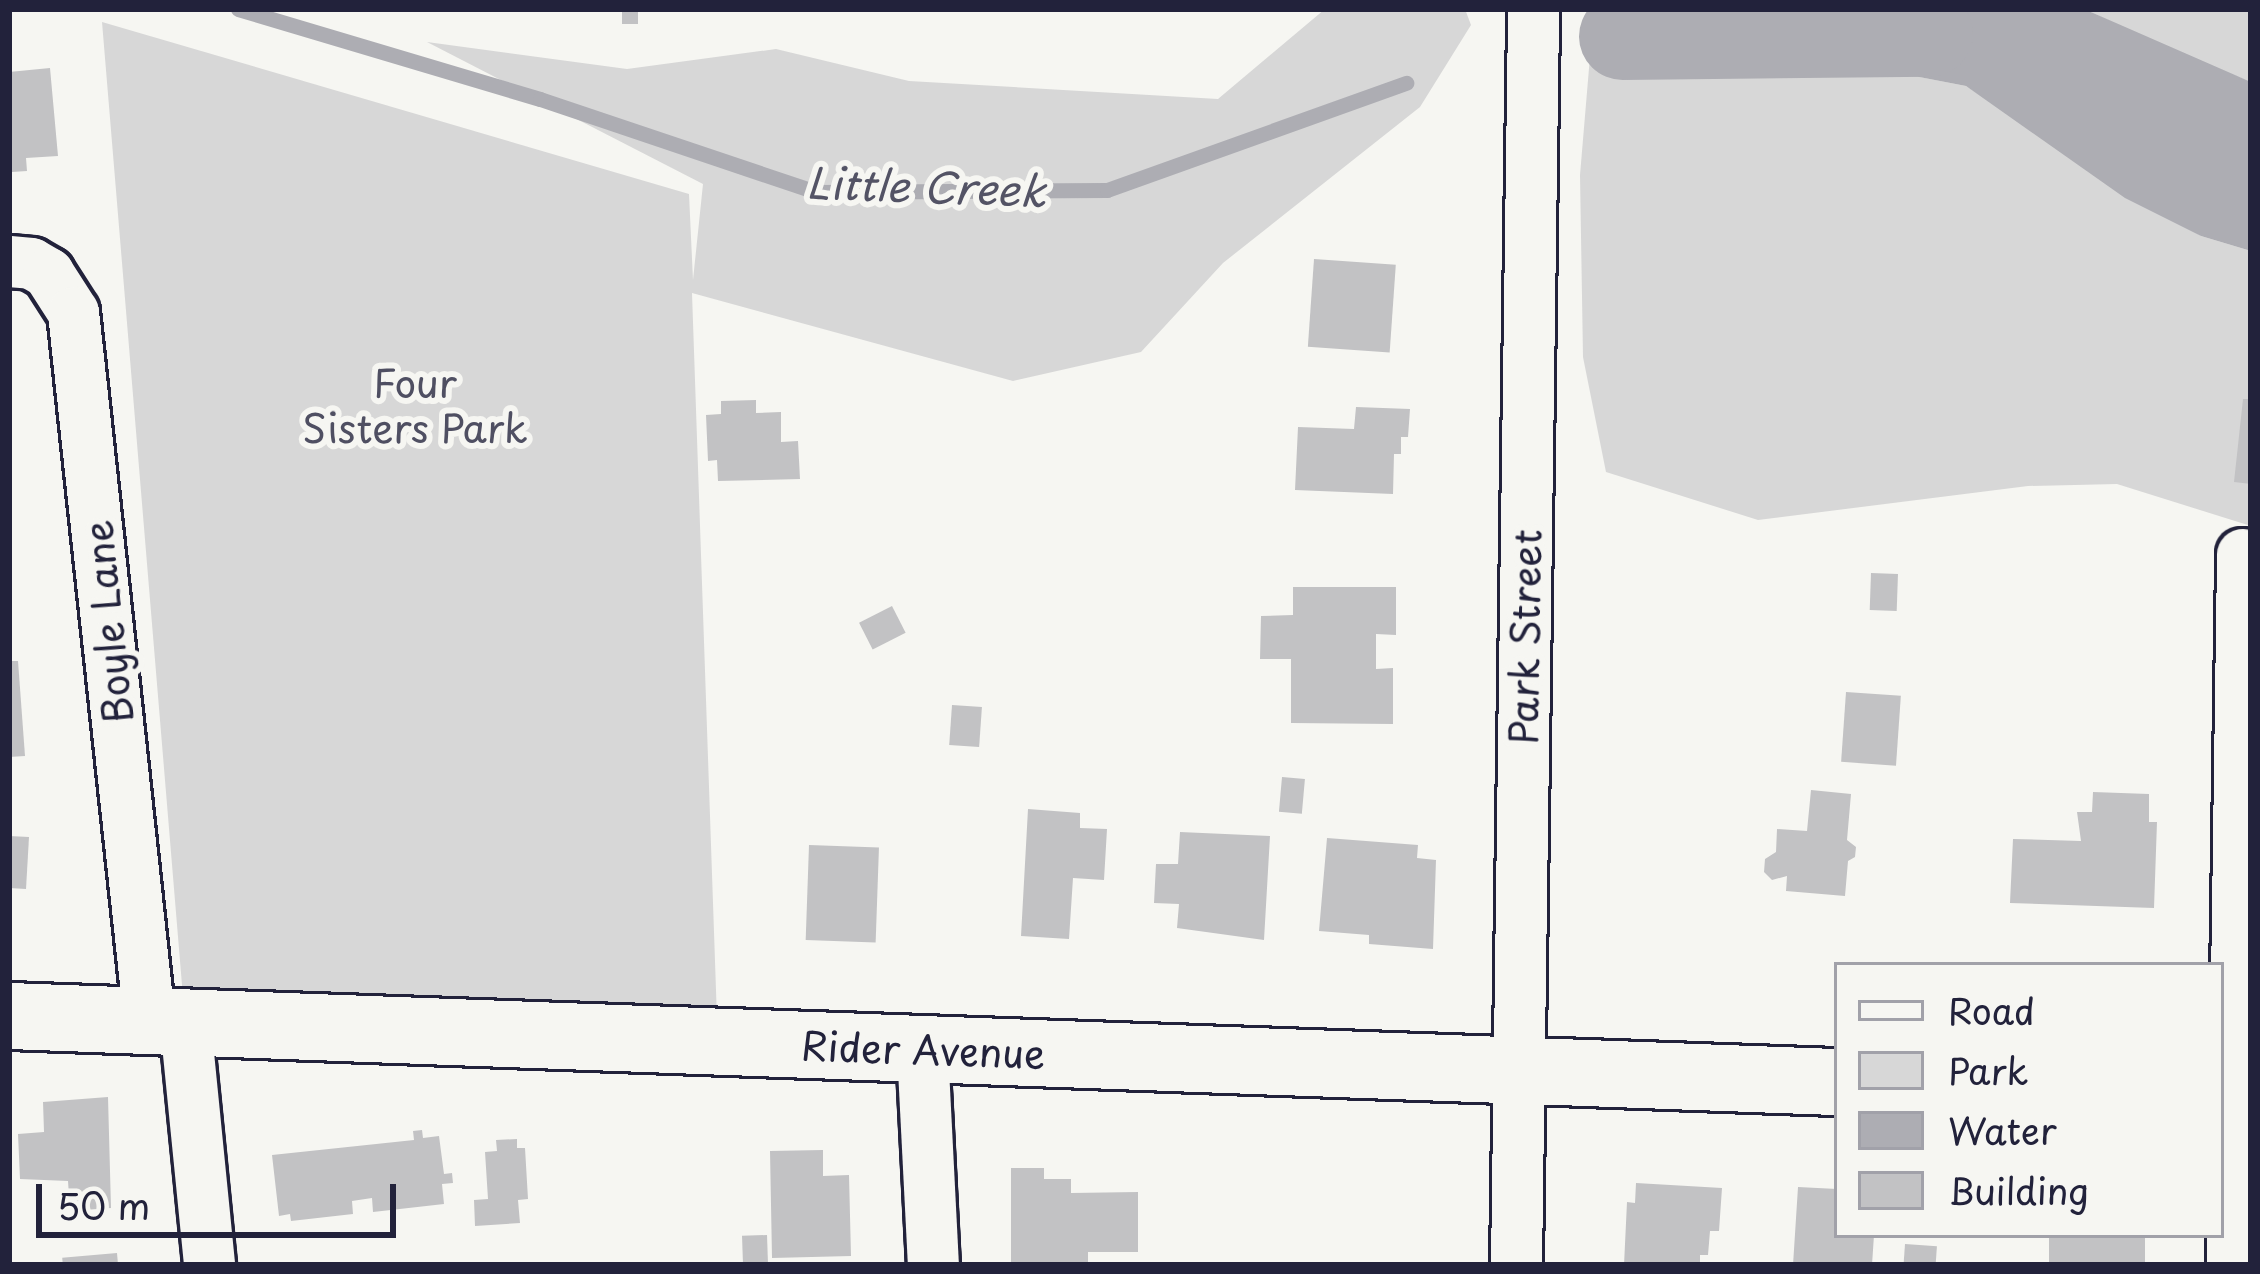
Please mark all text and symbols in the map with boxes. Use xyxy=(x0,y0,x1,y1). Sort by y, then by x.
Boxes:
water label: Little Creek xyxy=(805,157,1047,215)
park label: Four Sisters Park xyxy=(302,360,528,451)
street label: Boyle Lane xyxy=(73,517,141,727)
street label: Park Street xyxy=(1499,529,1549,745)
legend xyxy=(1834,962,2224,1238)
text: Road xyxy=(1948,983,2035,1037)
street label: Rider Avenue xyxy=(800,1021,1046,1077)
text: Park xyxy=(1948,1043,2028,1097)
text: Water xyxy=(1948,1103,2057,1157)
scale bar xyxy=(42,1160,402,1234)
text: Building xyxy=(1948,1163,2089,1217)
text: 50 m xyxy=(57,1178,150,1232)

